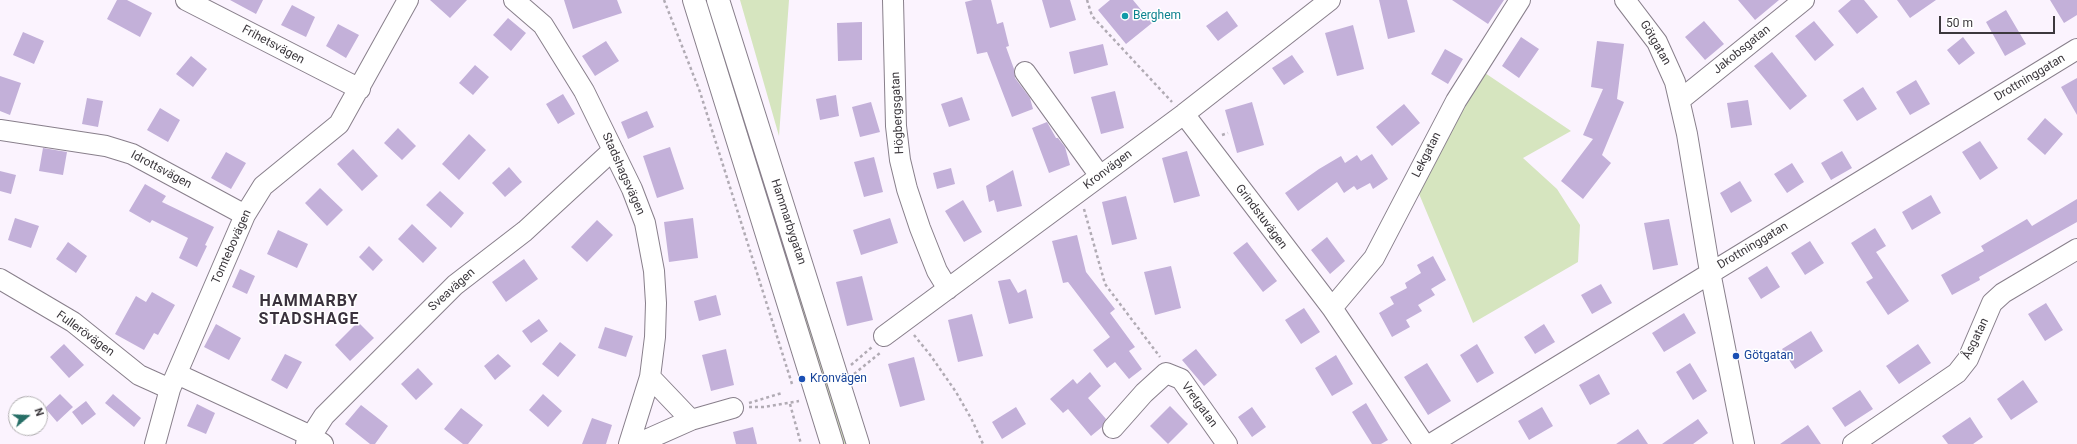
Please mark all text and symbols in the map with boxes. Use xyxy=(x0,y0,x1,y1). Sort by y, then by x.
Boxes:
scale bar xyxy=(1941,8,2057,34)
place label: Berghem xyxy=(1133,9,1181,23)
marker: Berghem xyxy=(1120,11,1130,21)
text: 50 m xyxy=(1946,16,1973,30)
street label: Götgatan xyxy=(1636,18,1674,68)
street label: Frihetsvägen xyxy=(239,23,307,67)
street label: Jakobsgatan xyxy=(1711,23,1773,77)
street label: Drottninggatan xyxy=(1992,51,2068,105)
street label: Högbergsgatan xyxy=(889,71,907,155)
street label: Lekgatan xyxy=(1409,130,1445,180)
street label: Stadshagsvägen xyxy=(598,131,648,217)
street label: Kronvägen xyxy=(1081,147,1135,193)
street label: Idrottsvägen xyxy=(128,148,194,192)
street label: Hammarbygatan xyxy=(767,177,809,267)
street label: Grindstuvägen xyxy=(1232,182,1290,252)
street label: Tomtebovägen xyxy=(209,208,255,286)
street label: Drottninggatan xyxy=(1715,219,1791,273)
street label: Sveavägen xyxy=(426,265,478,315)
district label: HAMMARBY STADSHAGE xyxy=(259,292,359,330)
street label: Fullerövägen xyxy=(53,308,117,360)
street label: Åsgatan xyxy=(1960,316,1992,362)
place label: Götgatan xyxy=(1744,349,1793,363)
marker: Götgatan xyxy=(1731,351,1741,361)
place label: Kronvägen xyxy=(810,372,867,386)
marker: Kronvägen xyxy=(797,374,807,384)
street label: Vretgatan xyxy=(1178,380,1220,430)
north arrow xyxy=(8,396,48,436)
text: N xyxy=(31,406,46,418)

